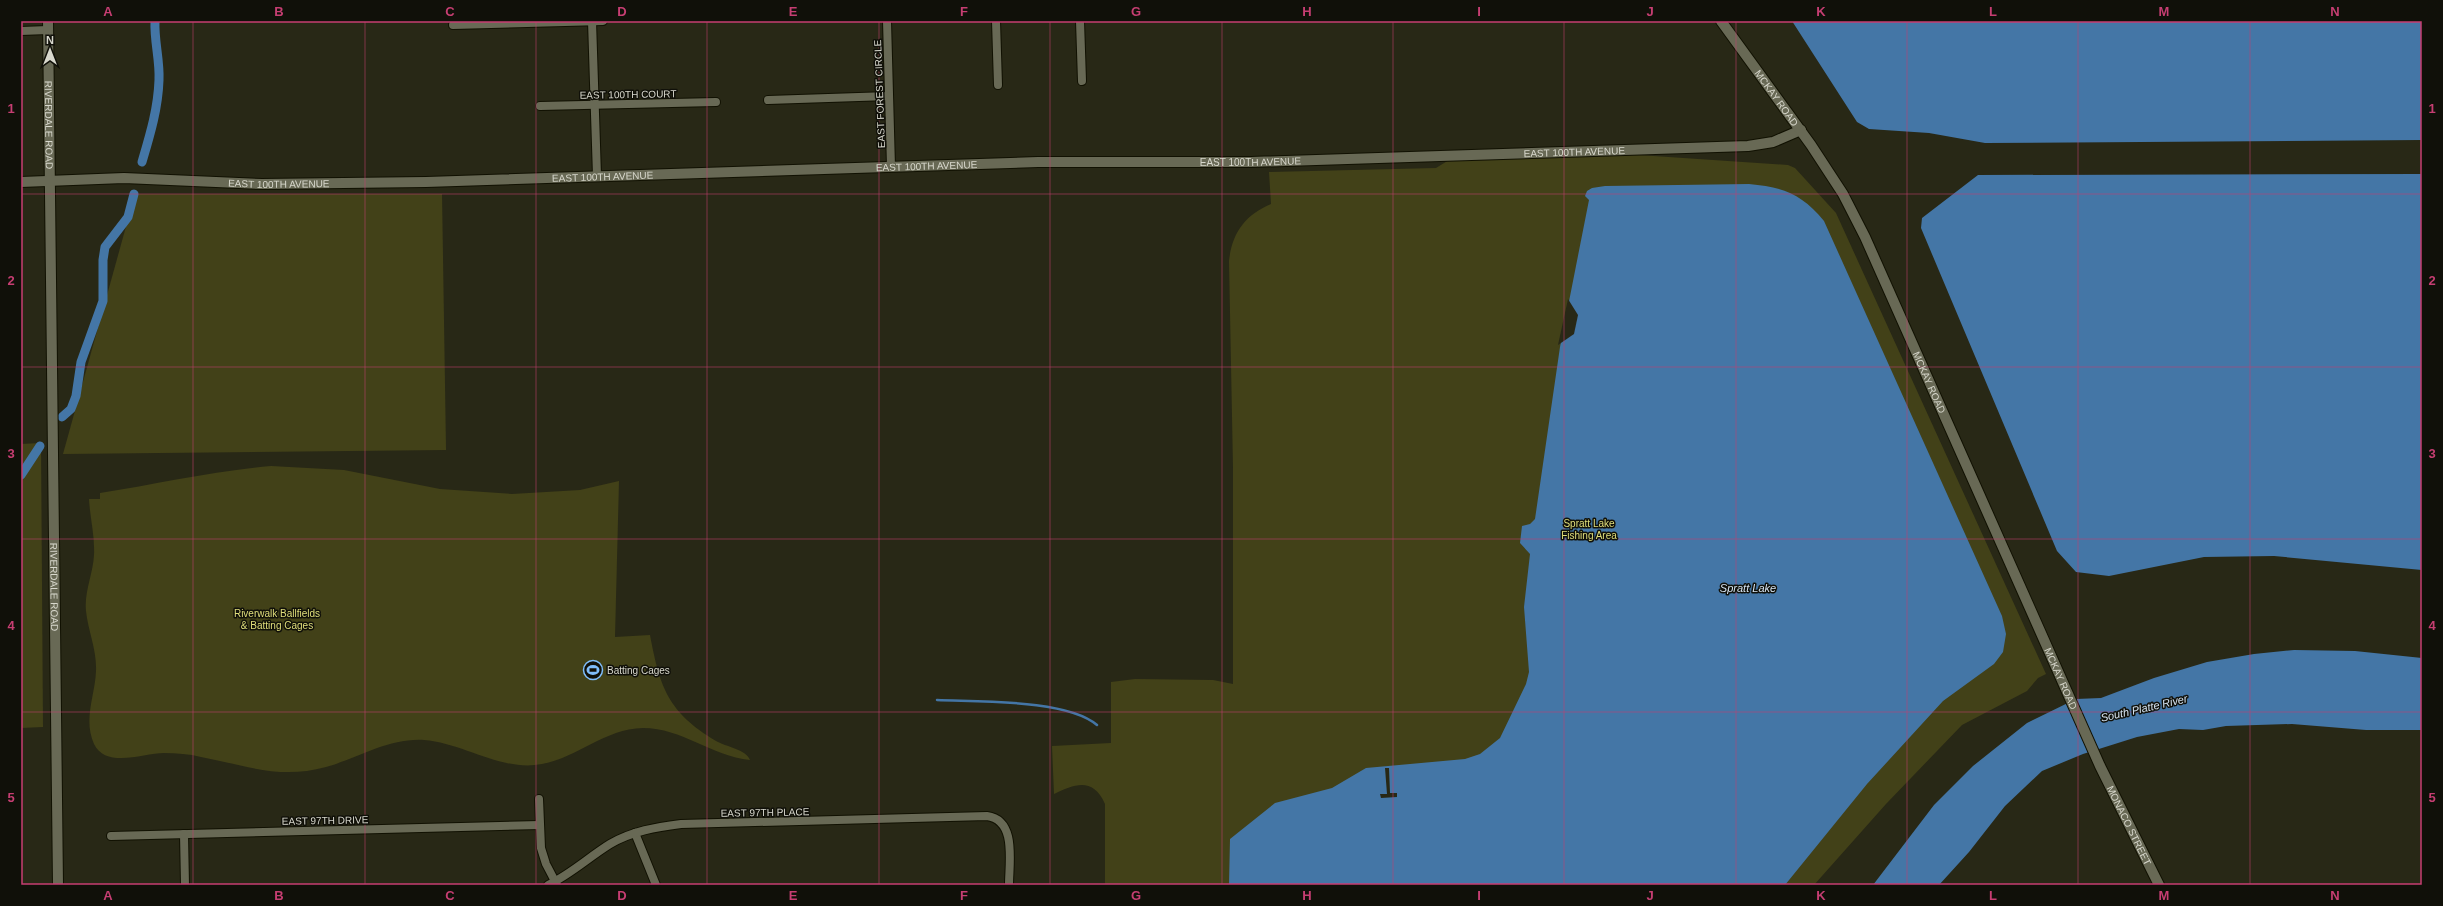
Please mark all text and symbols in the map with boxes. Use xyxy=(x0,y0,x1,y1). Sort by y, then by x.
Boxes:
text: A xyxy=(103,4,113,19)
text: B xyxy=(274,4,284,19)
text: C xyxy=(445,4,455,19)
text: D xyxy=(617,4,627,19)
text: E xyxy=(789,4,798,19)
text: F xyxy=(960,4,968,19)
text: G xyxy=(1131,4,1141,19)
text: H xyxy=(1302,4,1312,19)
text: I xyxy=(1477,4,1481,19)
text: J xyxy=(1646,4,1654,19)
text: K xyxy=(1816,4,1826,19)
text: L xyxy=(1989,4,1997,19)
text: M xyxy=(2159,4,2169,19)
text: N xyxy=(2330,4,2340,19)
north arrow xyxy=(30,30,70,70)
text: N xyxy=(46,34,54,46)
street label: EAST FOREST CIRCLE xyxy=(872,39,887,148)
street label: MCKAY ROAD xyxy=(1752,68,1800,128)
street label: RIVERDALE ROAD xyxy=(43,81,55,169)
street label: EAST 100TH COURT xyxy=(579,88,677,101)
text: 1 xyxy=(7,101,15,116)
text: 1 xyxy=(2428,101,2436,116)
street label: EAST 100TH AVENUE xyxy=(1523,145,1625,159)
street label: EAST 100TH AVENUE xyxy=(1200,155,1302,168)
street label: EAST 100TH AVENUE xyxy=(876,159,978,173)
street label: EAST 100TH AVENUE xyxy=(552,170,654,184)
street label: EAST 100TH AVENUE xyxy=(228,178,330,190)
text: 2 xyxy=(7,273,15,288)
text: 2 xyxy=(2428,273,2436,288)
street label: MCKAY ROAD xyxy=(1911,350,1948,415)
text: 3 xyxy=(7,446,15,461)
text: 3 xyxy=(2428,446,2436,461)
park label: Spratt Lake Fishing Area xyxy=(1561,518,1617,541)
street label: RIVERDALE ROAD xyxy=(48,543,60,631)
water label: Spratt Lake xyxy=(1720,582,1776,594)
park label: Riverwalk Ballfields & Batting Cages xyxy=(234,608,320,631)
text: 4 xyxy=(7,618,15,633)
text: 4 xyxy=(2428,618,2436,633)
street label: MCKAY ROAD xyxy=(2042,646,2079,711)
sports icon: Batting Cages xyxy=(582,659,604,681)
place label: Batting Cages xyxy=(607,665,670,676)
water label: South Platte River xyxy=(2099,692,2190,724)
street label: MONACO STREET xyxy=(2105,784,2153,867)
text: 5 xyxy=(7,790,15,805)
text: 5 xyxy=(2428,790,2436,805)
street label: EAST 97TH PLACE xyxy=(721,806,810,819)
street label: EAST 97TH DRIVE xyxy=(282,814,369,827)
text: A xyxy=(103,888,113,903)
text: B xyxy=(274,888,284,903)
text: C xyxy=(445,888,455,903)
text: D xyxy=(617,888,627,903)
text: E xyxy=(789,888,798,903)
text: F xyxy=(960,888,968,903)
text: G xyxy=(1131,888,1141,903)
text: H xyxy=(1302,888,1312,903)
text: I xyxy=(1477,888,1481,903)
text: J xyxy=(1646,888,1654,903)
text: K xyxy=(1816,888,1826,903)
text: L xyxy=(1989,888,1997,903)
text: M xyxy=(2159,888,2169,903)
text: N xyxy=(2330,888,2340,903)

